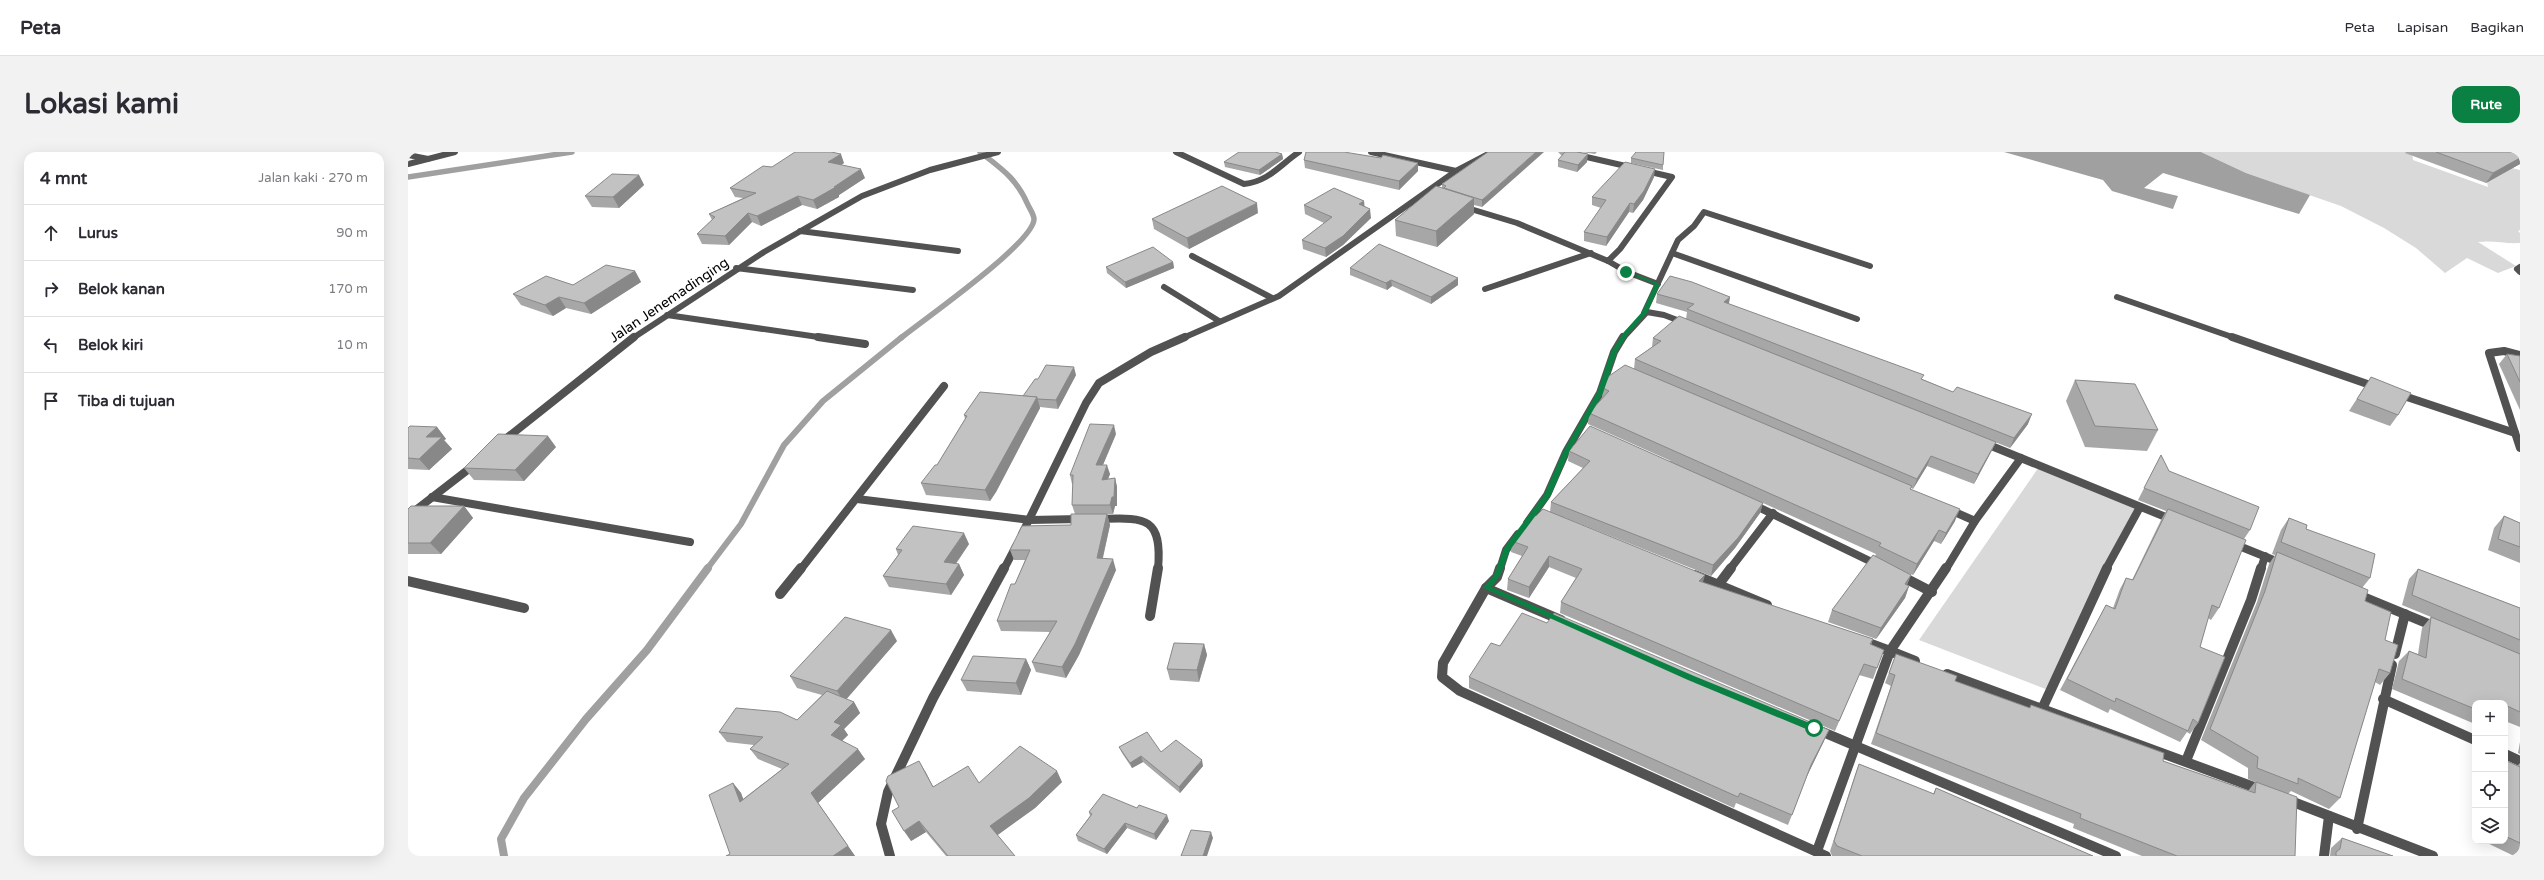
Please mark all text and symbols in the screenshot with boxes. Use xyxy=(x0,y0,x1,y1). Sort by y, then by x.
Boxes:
text: Peta xyxy=(20,17,61,39)
text: Peta xyxy=(2344,19,2375,36)
text: Lapisan xyxy=(2397,19,2448,36)
text: Bagikan xyxy=(2470,19,2524,36)
button: Rute xyxy=(2452,86,2520,123)
text: Lokasi kami xyxy=(24,87,179,121)
text: 4 mnt xyxy=(40,168,87,189)
text: Jalan kaki · 270 m xyxy=(258,170,368,186)
icon: ahead xyxy=(40,222,62,244)
text: Lurus xyxy=(78,224,118,242)
text: 90 m xyxy=(336,225,368,241)
street label: Jalan Jenemadinging xyxy=(606,254,732,346)
route end xyxy=(1617,263,1635,281)
icon: right xyxy=(40,278,62,300)
text: Belok kanan xyxy=(78,280,165,298)
text: 170 m xyxy=(328,281,368,297)
icon: left xyxy=(40,334,62,356)
text: Belok kiri xyxy=(78,336,143,354)
text: 10 m xyxy=(336,337,368,353)
icon: arrive xyxy=(40,390,62,412)
text: Tiba di tujuan xyxy=(78,392,175,410)
map controls xyxy=(2472,700,2508,844)
button: + xyxy=(2472,700,2508,736)
route start xyxy=(1805,719,1823,737)
button: − xyxy=(2472,736,2508,772)
button: locate xyxy=(2472,772,2508,808)
button: layers xyxy=(2472,808,2508,844)

